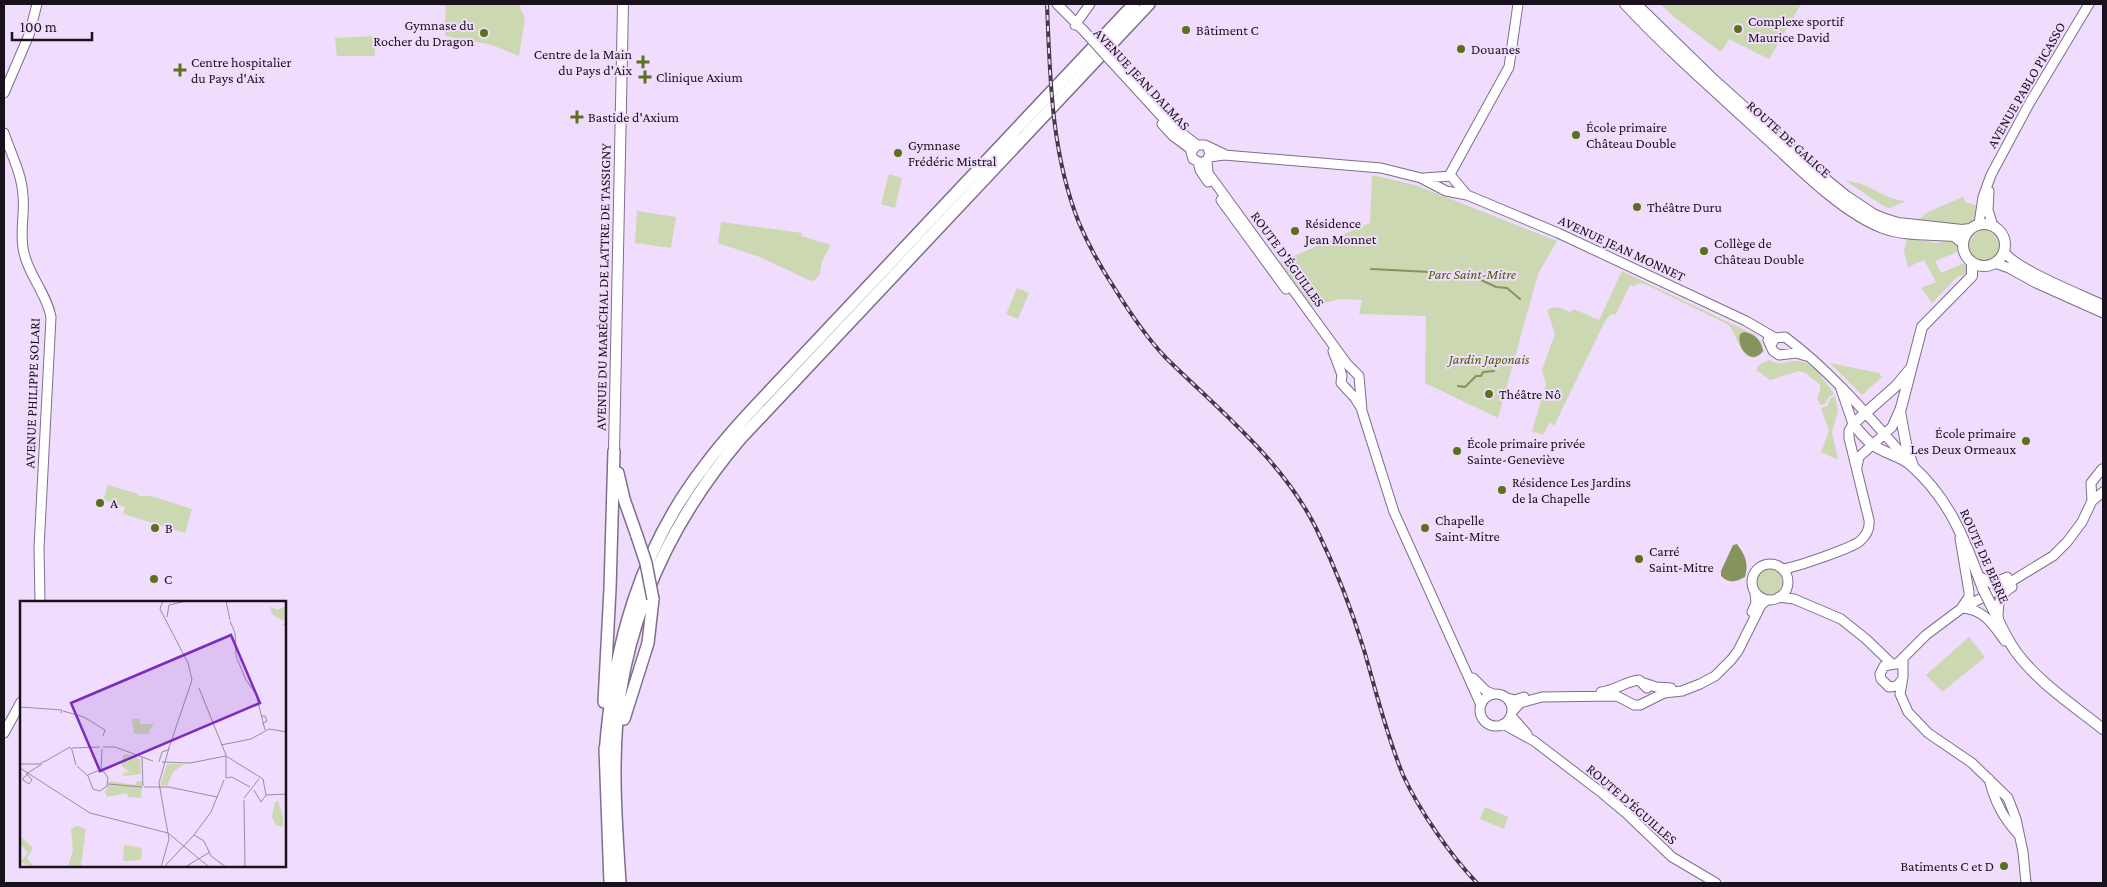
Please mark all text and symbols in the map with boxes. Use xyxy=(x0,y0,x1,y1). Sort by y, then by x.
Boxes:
scale bar xyxy=(12,10,92,42)
place label: Complexe sportif Maurice David xyxy=(1748,13,1845,45)
place label: Gymnase du Rocher du Dragon xyxy=(373,17,475,49)
text: 100 m xyxy=(20,19,57,35)
street label: AVENUE PABLO PICASSO xyxy=(1983,19,2069,151)
place label: Bâtiment C xyxy=(1196,22,1259,38)
marker: Complexe sportif Maurice David xyxy=(1732,23,1744,35)
marker: Bâtiment C xyxy=(1180,24,1192,36)
street label: AVENUE JEAN DALMAS xyxy=(1091,25,1194,134)
marker: Gymnase du Rocher du Dragon xyxy=(478,27,490,39)
place label: Douanes xyxy=(1471,41,1520,57)
marker: Douanes xyxy=(1455,43,1467,55)
place label: Centre de la Main du Pays d'Aix xyxy=(534,46,632,78)
place label: Centre hospitalier du Pays d'Aix xyxy=(191,54,291,86)
marker: Centre de la Main du Pays d'Aix xyxy=(636,55,650,69)
marker: Centre hospitalier du Pays d'Aix xyxy=(173,63,187,77)
place label: Clinique Axium xyxy=(656,69,743,85)
marker: Clinique Axium xyxy=(638,70,652,84)
street label: ROUTE DE GALICE xyxy=(1744,97,1835,181)
place label: Bastide d'Axium xyxy=(588,109,679,125)
marker: Bastide d'Axium xyxy=(570,110,584,124)
place label: École primaire Château Double xyxy=(1586,119,1676,151)
marker: École primaire Château Double xyxy=(1570,129,1582,141)
place label: Gymnase Frédéric Mistral xyxy=(908,137,997,169)
street label: AVENUE DU MARÉCHAL DE LATTRE DE TASSIGNY xyxy=(592,143,614,431)
marker: Gymnase Frédéric Mistral xyxy=(892,147,904,159)
place label: Théâtre Duru xyxy=(1647,199,1723,215)
marker: Théâtre Duru xyxy=(1631,201,1643,213)
street label: ROUTE D'ÉGUILLES xyxy=(1248,208,1328,310)
street label: AVENUE JEAN MONNET xyxy=(1556,212,1688,285)
place label: Résidence Jean Monnet xyxy=(1303,215,1377,247)
marker: Résidence Jean Monnet xyxy=(1289,225,1301,237)
place label: Collège de Château Double xyxy=(1714,235,1804,267)
marker: Collège de Château Double xyxy=(1698,245,1710,257)
park label: Parc Saint-Mitre xyxy=(1428,266,1517,282)
street label: AVENUE PHILIPPE SOLARI xyxy=(21,317,43,469)
park label: Jardin Japonais xyxy=(1446,351,1530,367)
place label: Théâtre Nô xyxy=(1499,386,1561,402)
marker: Théâtre Nô xyxy=(1483,388,1495,400)
place label: École primaire Les Deux Ormeaux xyxy=(1910,425,2016,457)
place label: École primaire privée Sainte-Geneviève xyxy=(1467,435,1585,467)
marker: École primaire Les Deux Ormeaux xyxy=(2020,435,2032,447)
marker: École primaire privée Sainte-Geneviève xyxy=(1451,445,1463,457)
place label: Résidence Les Jardins de la Chapelle xyxy=(1512,474,1631,506)
marker: Résidence Les Jardins de la Chapelle xyxy=(1496,484,1508,496)
place label: A xyxy=(110,495,118,511)
marker: A xyxy=(94,497,106,509)
street label: ROUTE DE BERRE xyxy=(1957,506,2013,606)
place label: Chapelle Saint-Mitre xyxy=(1435,512,1500,544)
place label: B xyxy=(165,520,173,536)
marker: B xyxy=(149,522,161,534)
marker: Chapelle Saint-Mitre xyxy=(1419,522,1431,534)
place label: Carré Saint-Mitre xyxy=(1649,543,1714,575)
marker: Carré Saint-Mitre xyxy=(1633,553,1645,565)
place label: C xyxy=(164,571,172,587)
marker: C xyxy=(148,573,160,585)
inset map xyxy=(20,601,286,867)
street label: ROUTE D'ÉGUILLES xyxy=(1584,760,1681,848)
place label: Batiments C et D xyxy=(1900,858,1994,874)
marker: Batiments C et D xyxy=(1998,860,2010,872)

